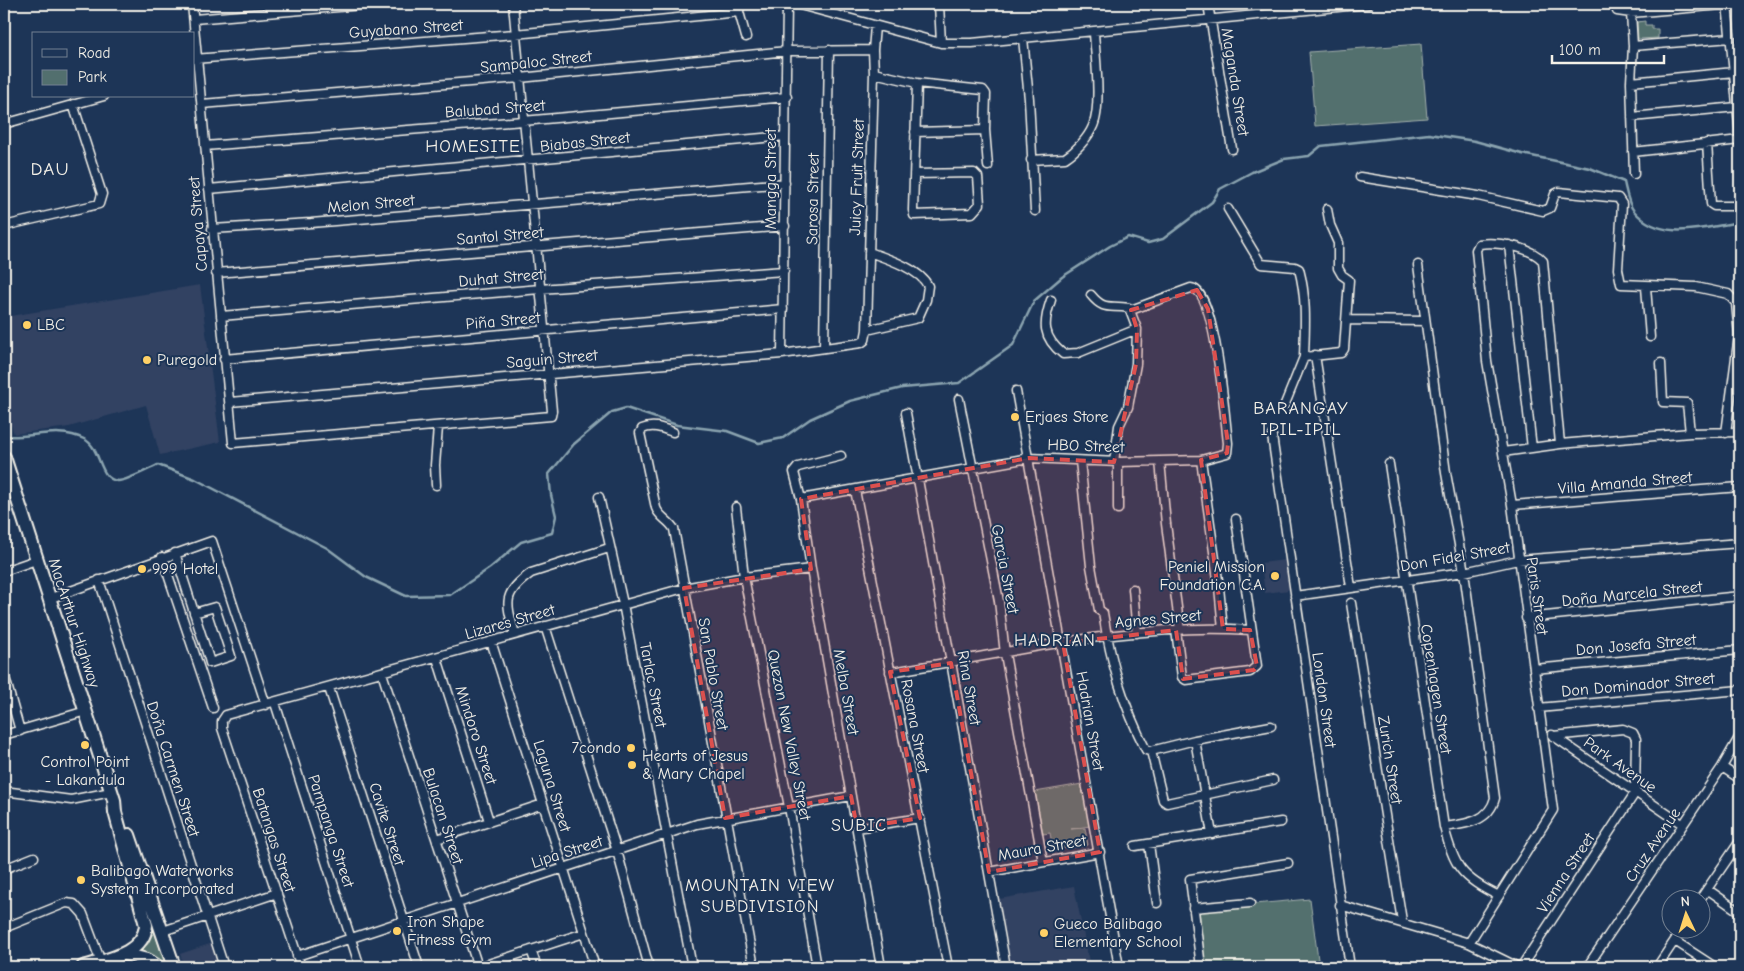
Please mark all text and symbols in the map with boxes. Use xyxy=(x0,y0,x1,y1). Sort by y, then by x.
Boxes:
street label: Guyabano Street xyxy=(348,16,464,42)
street label: Maganda Street xyxy=(1218,27,1253,138)
legend xyxy=(32,32,195,98)
scale bar xyxy=(1552,32,1664,64)
text: 100 m xyxy=(1559,41,1601,59)
text: Road xyxy=(78,44,110,62)
street label: Sampaloc Street xyxy=(479,47,593,77)
text: Park xyxy=(78,68,107,86)
street label: Balubad Street xyxy=(444,96,546,121)
street label: Juicy Fruit Street xyxy=(846,118,868,236)
street label: Biabas Street xyxy=(539,128,631,156)
street label: Mangga Street xyxy=(762,128,780,230)
district label: HOMESITE xyxy=(425,136,521,157)
street label: Sarosa Street xyxy=(803,153,823,245)
district label: DAU xyxy=(30,158,70,180)
street label: Capaya Street xyxy=(185,175,211,272)
street label: Melon Street xyxy=(327,191,416,217)
street label: Santol Street xyxy=(456,223,545,249)
street label: Duhat Street xyxy=(458,265,545,291)
street label: Piña Street xyxy=(465,309,542,333)
place label: LBC xyxy=(37,316,65,334)
marker: LBC xyxy=(21,319,33,331)
street label: Saguin Street xyxy=(506,346,599,372)
place label: Puregold xyxy=(157,351,217,369)
marker: Puregold xyxy=(141,354,153,366)
district label: BARANGAY IPIL-IPIL xyxy=(1253,398,1349,440)
place label: Erjaes Store xyxy=(1025,408,1109,426)
marker: Erjaes Store xyxy=(1009,411,1021,423)
street label: HBO Street xyxy=(1047,436,1125,456)
street label: Villa Amanda Street xyxy=(1557,468,1693,498)
street label: Garcia Street xyxy=(988,523,1023,616)
street label: Don Fidel Street xyxy=(1399,538,1512,576)
street label: MacArthur Highway xyxy=(45,556,104,691)
street label: Paris Street xyxy=(1523,556,1551,637)
place label: Peniel Mission Foundation C.A. xyxy=(1160,558,1265,594)
place label: 999 Hotel xyxy=(152,560,218,578)
marker: 999 Hotel xyxy=(136,563,148,575)
marker: Peniel Mission Foundation C.A. xyxy=(1269,570,1281,582)
street label: Doña Marcela Street xyxy=(1561,578,1704,610)
street label: Lizares Street xyxy=(463,600,557,643)
street label: Agnes Street xyxy=(1114,606,1202,632)
street label: San Pablo Street xyxy=(694,616,732,732)
street label: Copenhagen Street xyxy=(1417,623,1455,756)
district label: HADRIAN xyxy=(1014,630,1096,651)
street label: Don Josefa Street xyxy=(1575,631,1697,659)
street label: Tarlac Street xyxy=(636,641,670,730)
street label: Quezon New Valley Street xyxy=(764,648,814,822)
street label: Melba Street xyxy=(830,648,863,737)
street label: Rina Street xyxy=(954,649,985,727)
street label: London Street xyxy=(1308,651,1340,749)
street label: Don Dominador Street xyxy=(1561,669,1716,701)
street label: Hadrian Street xyxy=(1072,670,1108,773)
street label: Rosana Street xyxy=(897,678,933,775)
street label: Mindoro Street xyxy=(452,683,501,787)
street label: Doña Carmen Street xyxy=(143,699,203,839)
street label: Zurich Street xyxy=(1374,715,1406,806)
street label: Park Avenue xyxy=(1580,733,1660,797)
street label: Laguna Street xyxy=(529,738,575,835)
marker: Control Point - Lakandula xyxy=(79,739,91,751)
place label: 7condo xyxy=(571,739,621,757)
marker: 7condo xyxy=(625,742,637,754)
place label: Hearts of Jesus & Mary Chapel xyxy=(642,747,748,783)
place label: Control Point - Lakandula xyxy=(41,753,130,789)
marker: Hearts of Jesus & Mary Chapel xyxy=(626,759,638,771)
street label: Bulacan Street xyxy=(419,766,467,867)
street label: Pampanga Street xyxy=(304,772,358,890)
street label: Cavite Street xyxy=(365,780,409,868)
street label: Batangas Street xyxy=(249,786,299,895)
street label: Cruz Avenue xyxy=(1622,805,1684,885)
district label: SUBIC xyxy=(831,815,887,836)
street label: Vienna Street xyxy=(1534,829,1599,916)
street label: Maura Street xyxy=(996,831,1088,865)
street label: Lipa Street xyxy=(529,832,605,872)
place label: Balibago Waterworks System Incorporated xyxy=(91,862,234,898)
marker: Balibago Waterworks System Incorporated xyxy=(75,874,87,886)
district label: MOUNTAIN VIEW SUBDIVISION xyxy=(685,875,835,917)
north arrow xyxy=(1662,888,1712,938)
text: N xyxy=(1680,893,1690,910)
place label: Iron Shape Fitness Gym xyxy=(407,913,492,949)
place label: Gueco Balibago Elementary School xyxy=(1054,915,1182,951)
marker: Iron Shape Fitness Gym xyxy=(391,925,403,937)
marker: Gueco Balibago Elementary School xyxy=(1038,927,1050,939)

